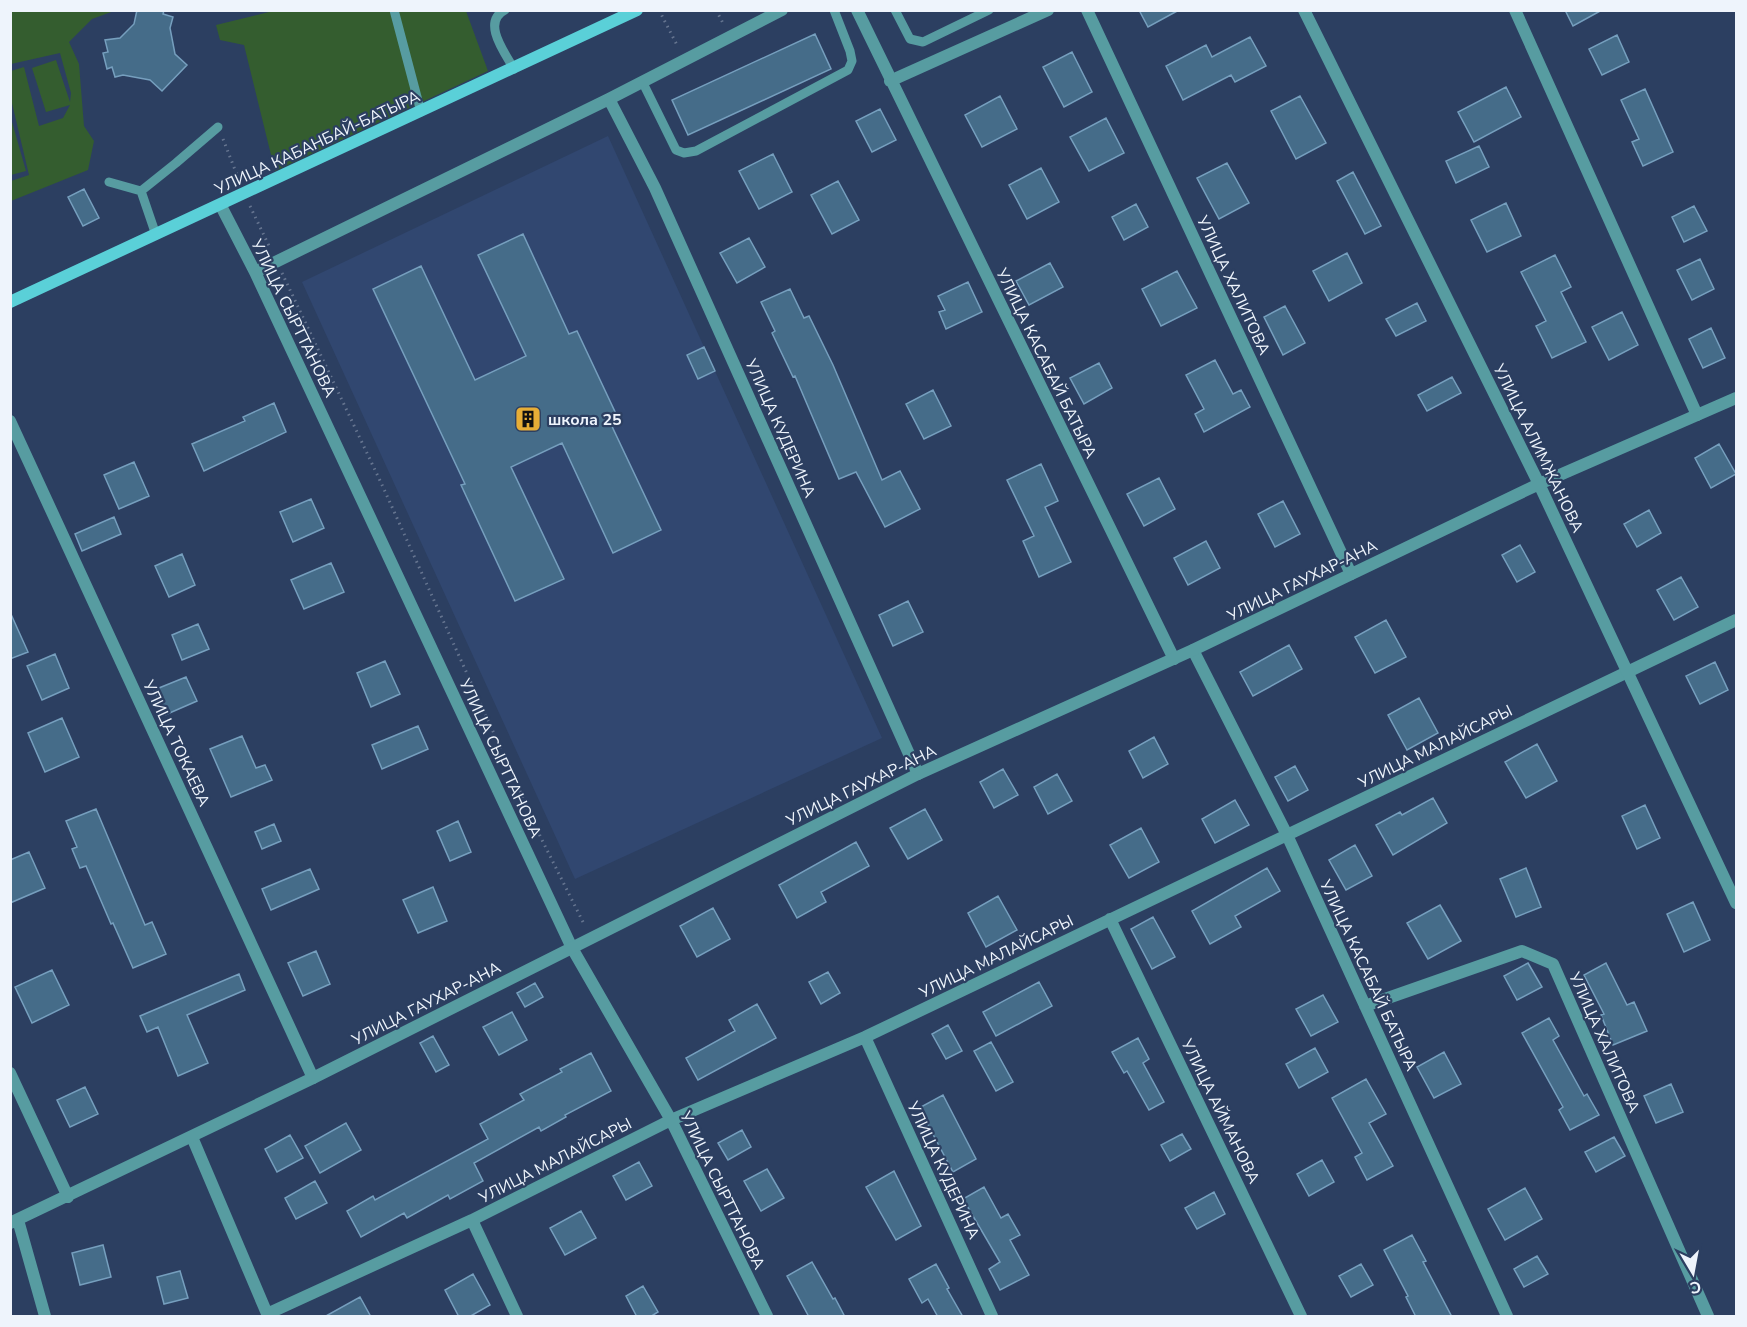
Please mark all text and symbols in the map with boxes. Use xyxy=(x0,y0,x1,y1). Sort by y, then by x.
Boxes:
street label: УЛИЦА КАБАНБАЙ-БАТЫРА xyxy=(210,85,424,201)
street label: УЛИЦА ХАЛИТОВА xyxy=(1191,211,1275,359)
street label: УЛИЦА СЫРТТАНОВА xyxy=(245,235,341,401)
street label: УЛИЦА КАСАБАЙ БАТЫРА xyxy=(990,264,1102,462)
street label: УЛИЦА КУДЕРИНА xyxy=(739,355,821,502)
street label: УЛИЦА АЛИМЖАНОВА xyxy=(1487,360,1589,537)
building icon: школа 25 xyxy=(513,404,543,434)
place label: школа 25 xyxy=(548,409,622,431)
street label: УЛИЦА ГАУХАР-АНА xyxy=(1223,535,1381,627)
street label: УЛИЦА СЫРТТАНОВА xyxy=(453,674,547,842)
street label: УЛИЦА ТОКАЕВА xyxy=(137,676,215,810)
street label: УЛИЦА МАЛАЙСАРЫ xyxy=(1354,700,1516,794)
street label: УЛИЦА ГАУХАР-АНА xyxy=(782,740,940,832)
street label: УЛИЦА КАСАБАЙ БАТЫРА xyxy=(1314,875,1422,1075)
street label: УЛИЦА МАЛАЙСАРЫ xyxy=(915,910,1077,1004)
street label: УЛИЦА ГАУХАР-АНА xyxy=(347,957,505,1051)
street label: УЛИЦА ХАЛИТОВА xyxy=(1563,968,1645,1116)
street label: УЛИЦА АЙМАНОВА xyxy=(1175,1035,1265,1188)
street label: УЛИЦА КУДЕРИНА xyxy=(901,1097,985,1243)
street label: УЛИЦА СЫРТТАНОВА xyxy=(674,1107,770,1273)
street label: УЛИЦА МАЛАЙСАРЫ xyxy=(474,1113,636,1210)
north arrow xyxy=(1663,1243,1723,1303)
text: С xyxy=(1688,1275,1703,1299)

